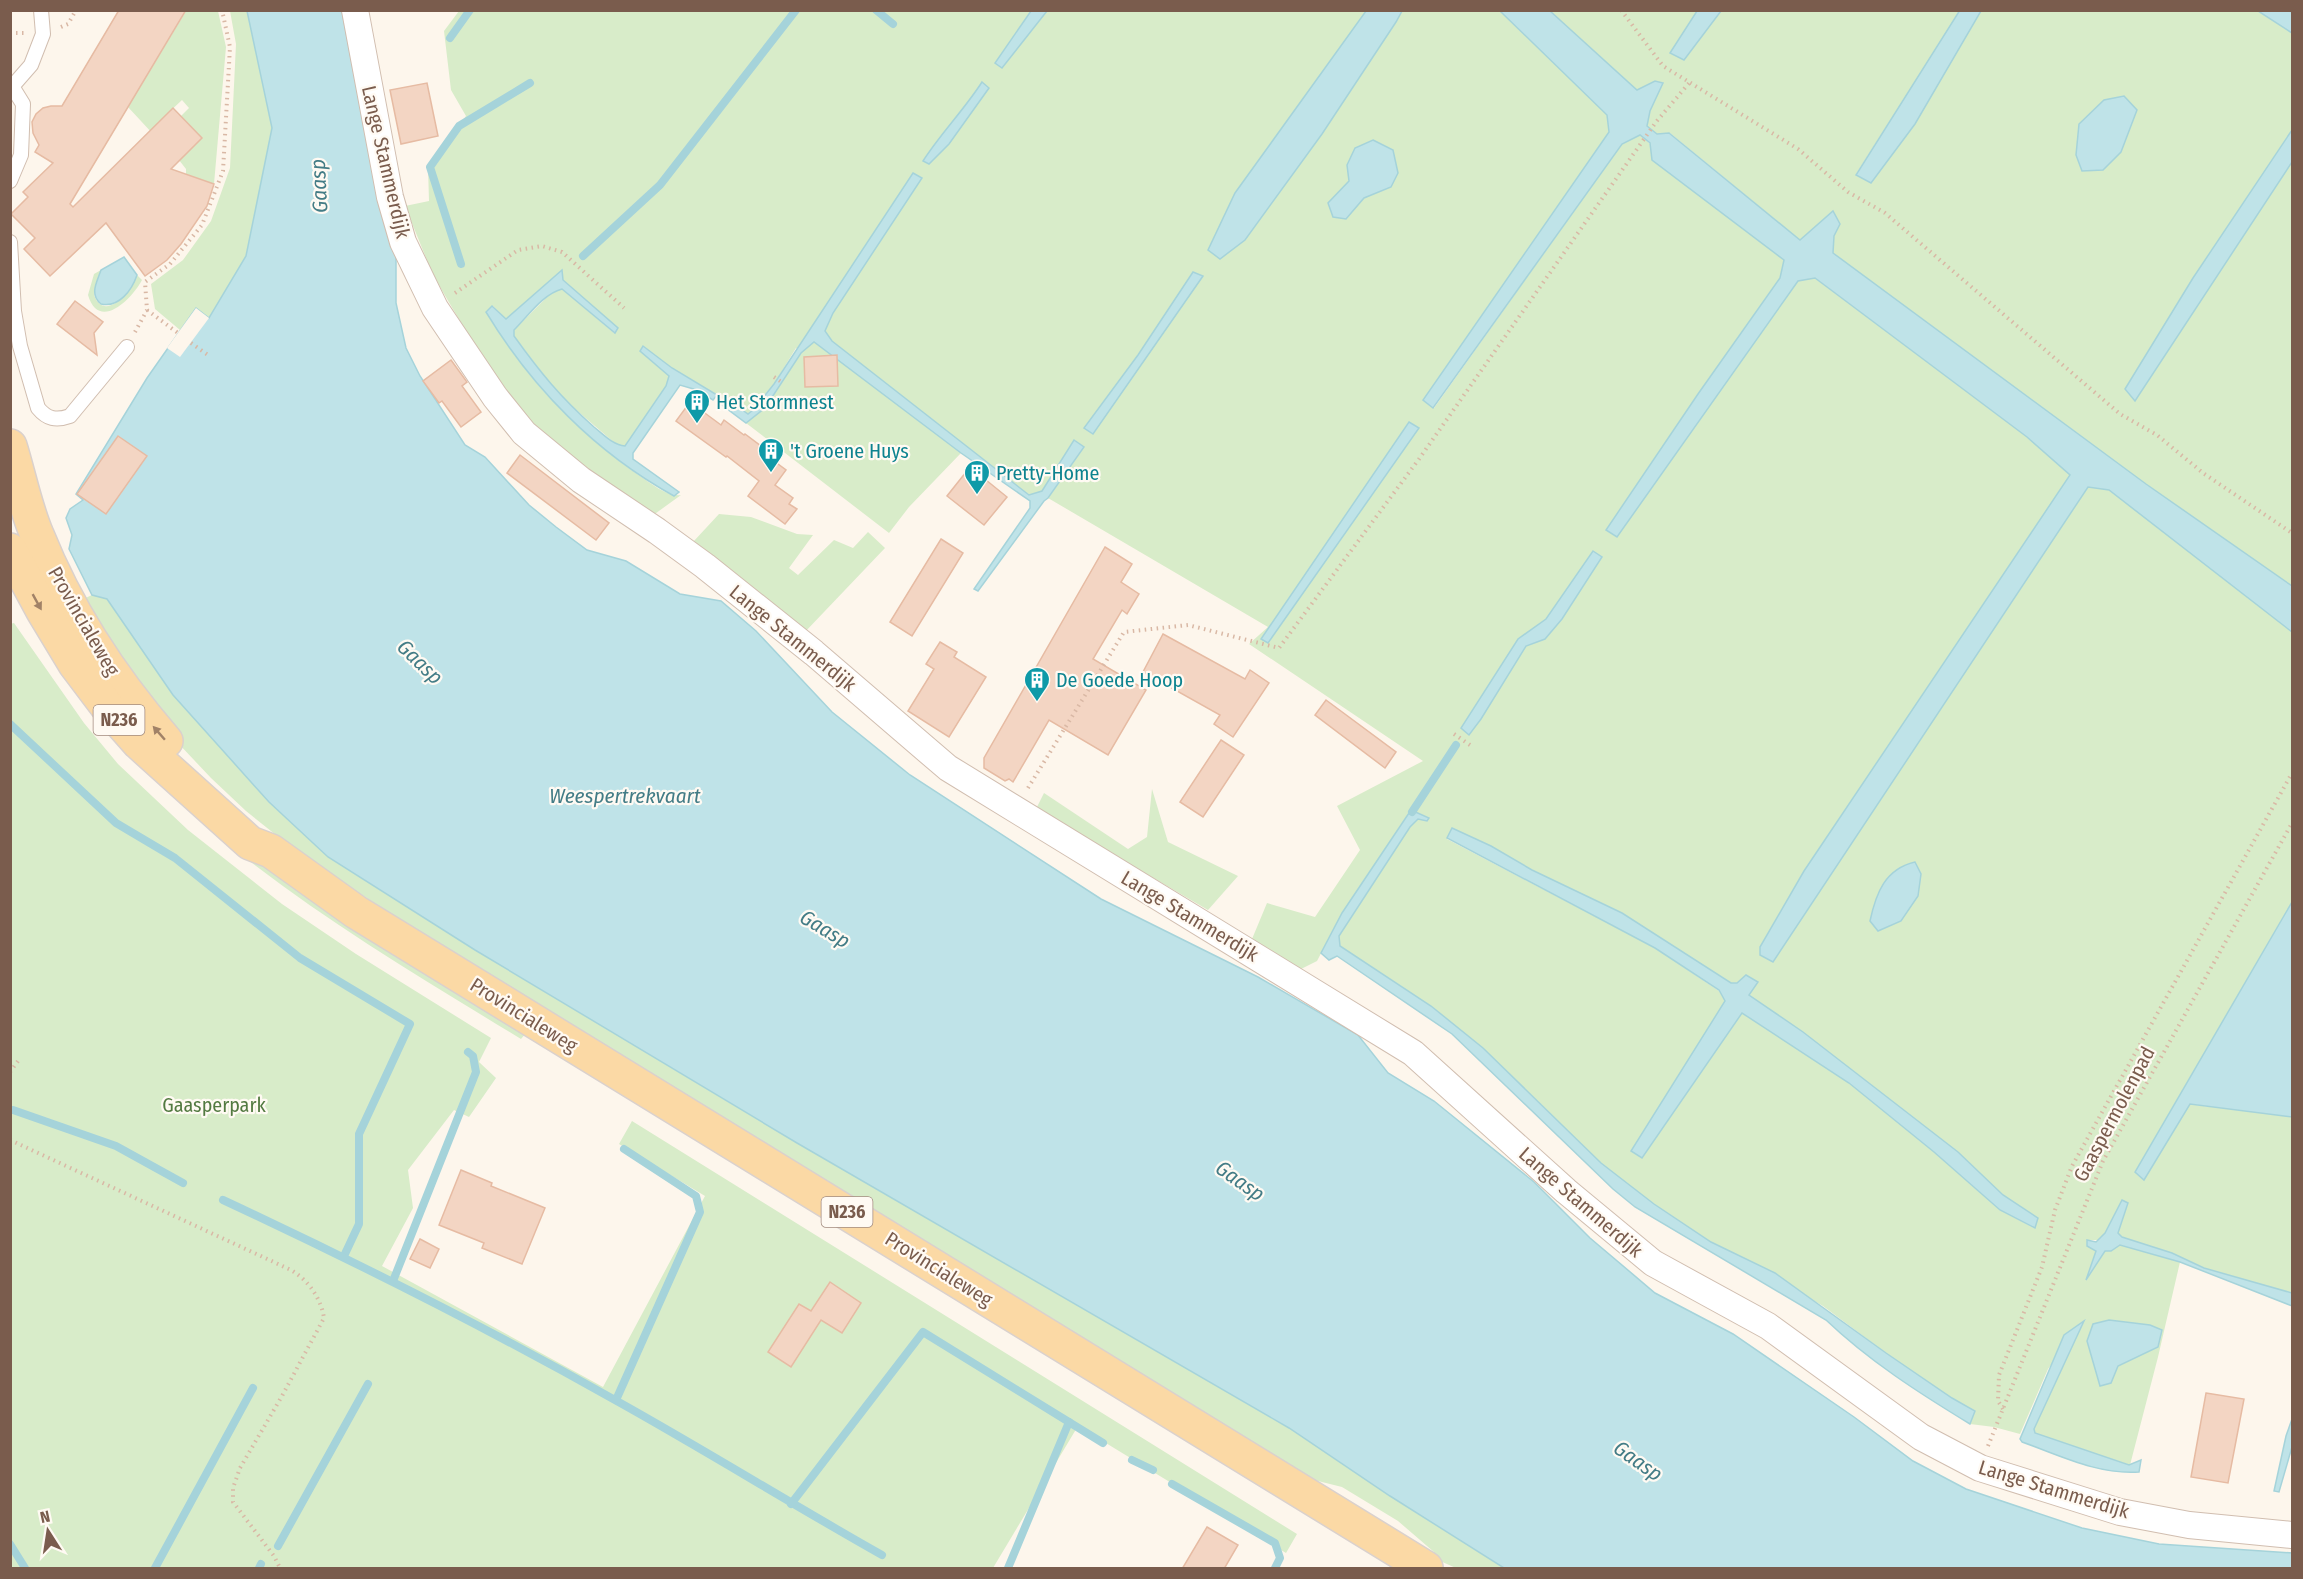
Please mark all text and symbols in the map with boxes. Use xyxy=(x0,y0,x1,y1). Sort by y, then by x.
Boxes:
street label: Lange Stammerdijk xyxy=(357,83,415,241)
water label: Gaasp xyxy=(305,158,333,214)
building icon: Het Stormnest xyxy=(682,387,712,425)
place label: Het Stormnest xyxy=(716,390,834,414)
building icon: 't Groene Huys xyxy=(756,436,786,474)
place label: 't Groene Huys xyxy=(790,439,909,463)
building icon: Pretty-Home xyxy=(962,458,992,496)
place label: Pretty-Home xyxy=(996,461,1099,485)
street label: Provincialeweg xyxy=(43,562,125,680)
street label: Lange Stammerdijk xyxy=(725,580,862,697)
one-way arrow xyxy=(32,593,42,610)
water label: Gaasp xyxy=(392,634,448,690)
building icon: De Goede Hoop xyxy=(1022,665,1052,703)
place label: De Goede Hoop xyxy=(1056,668,1183,692)
road number: N236 xyxy=(94,705,144,735)
one-way arrow xyxy=(153,726,166,741)
water label: Weespertrekvaart xyxy=(549,783,701,809)
street label: Lange Stammerdijk xyxy=(1117,866,1264,967)
water label: Gaasp xyxy=(795,904,855,954)
street label: Provincialeweg xyxy=(466,972,583,1058)
street label: Gaaspermolenpad xyxy=(2068,1042,2160,1186)
park label: Gaasperpark xyxy=(162,1093,266,1117)
street label: Lange Stammerdijk xyxy=(1514,1142,1648,1263)
water label: Gaasp xyxy=(1211,1155,1269,1207)
road number: N236 xyxy=(822,1197,872,1227)
street label: Provincialeweg xyxy=(881,1226,998,1312)
water label: Gaasp xyxy=(1609,1435,1667,1487)
street label: Lange Stammerdijk xyxy=(1976,1455,2133,1523)
north arrow xyxy=(18,1501,78,1561)
text: N xyxy=(38,1507,52,1527)

